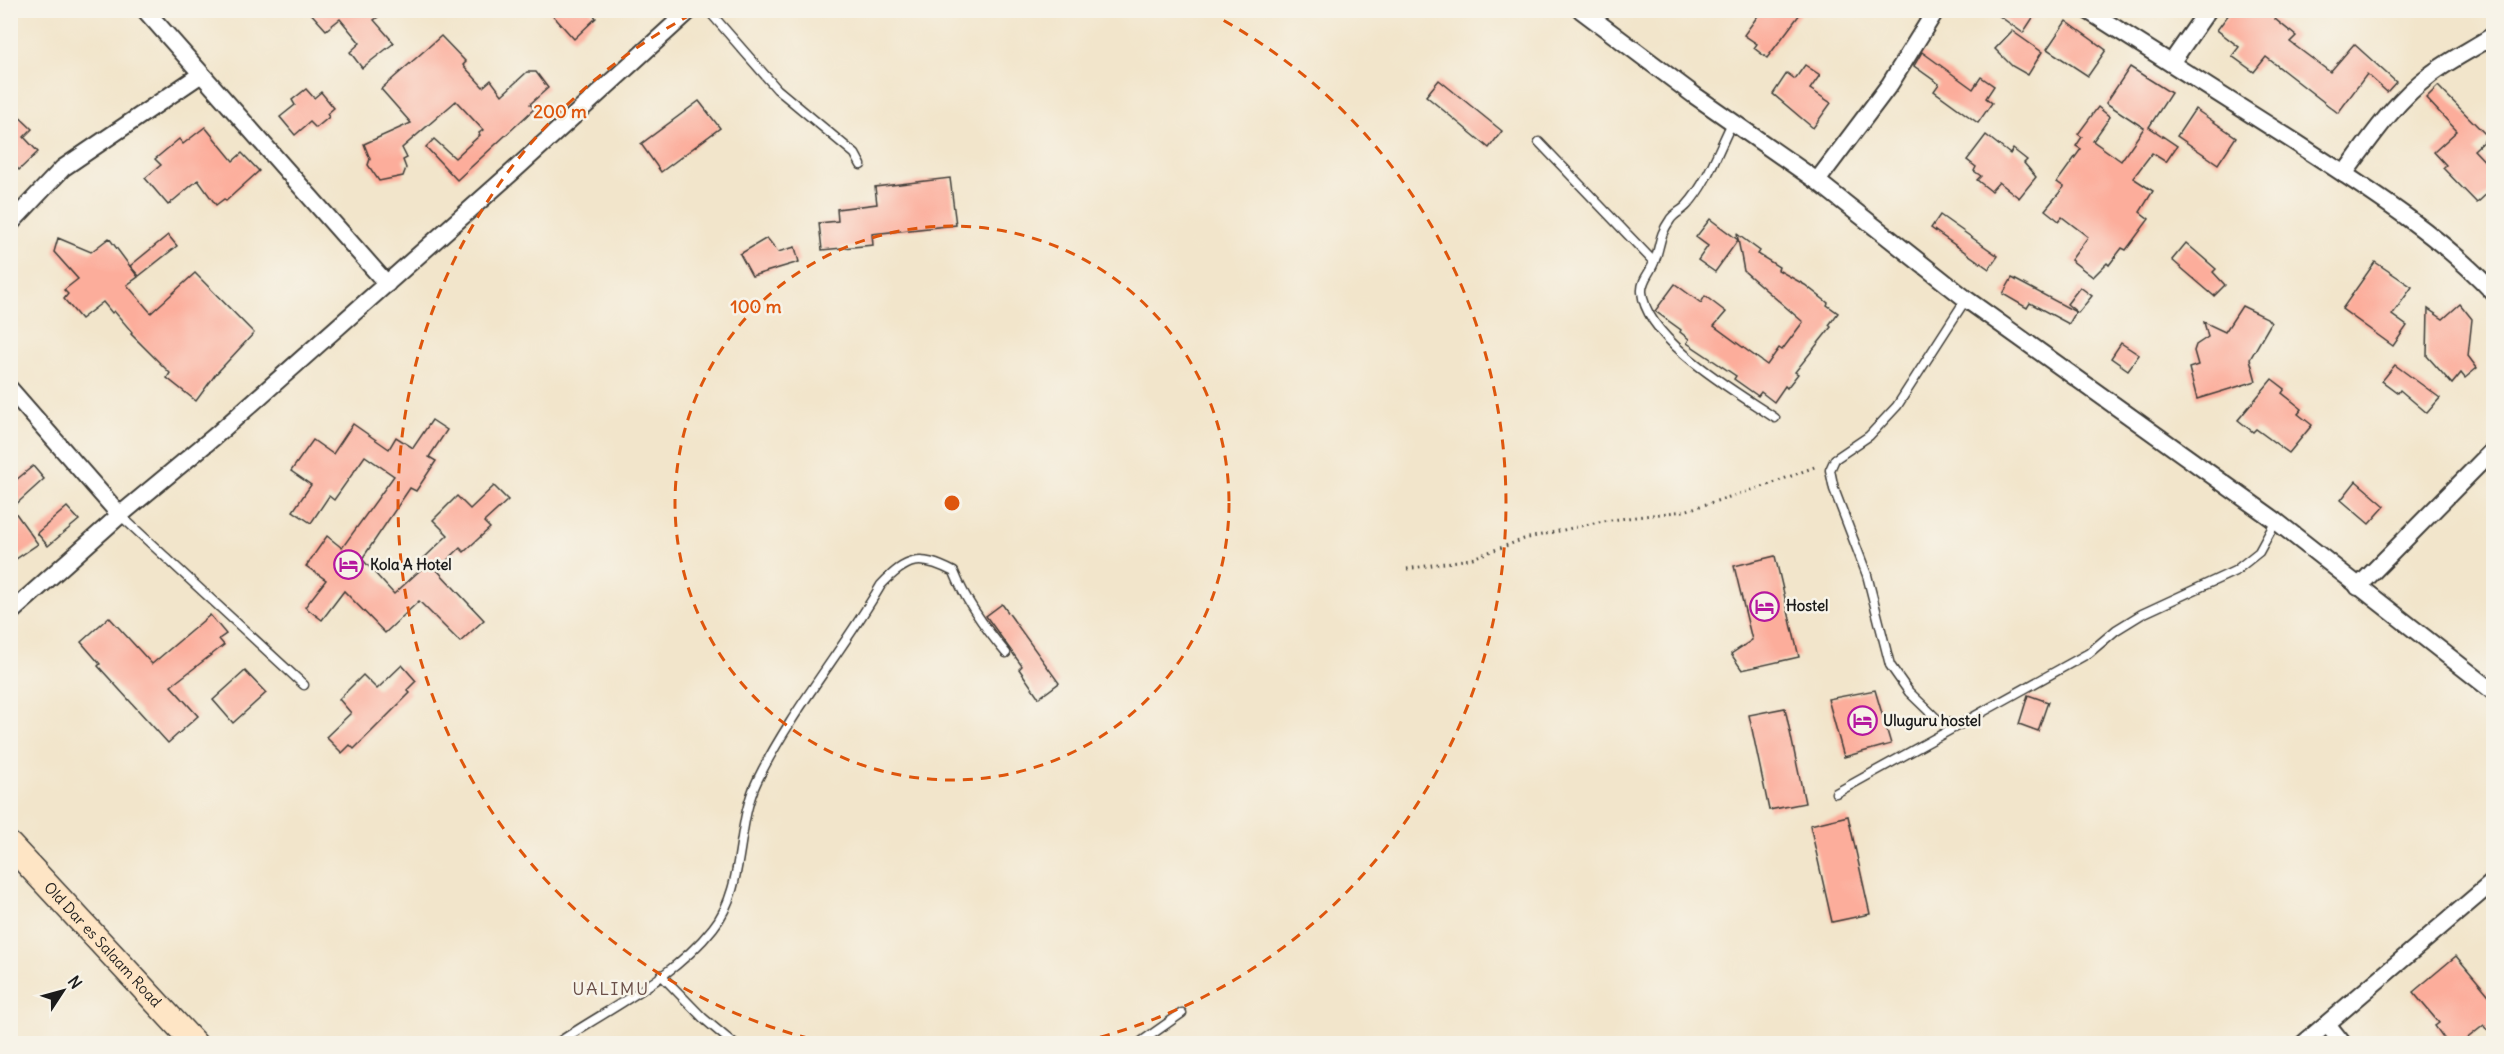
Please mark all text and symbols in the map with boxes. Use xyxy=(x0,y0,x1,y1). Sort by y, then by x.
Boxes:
text: 200 m xyxy=(533,100,587,123)
text: 100 m xyxy=(731,295,782,318)
centre of rings xyxy=(942,493,962,513)
hotel icon: Kola A Hotel xyxy=(333,549,365,581)
place label: Kola A Hotel xyxy=(370,555,452,574)
hotel icon: Hostel xyxy=(1749,590,1781,622)
place label: Hostel xyxy=(1786,596,1828,615)
hotel icon: Uluguru hostel xyxy=(1846,705,1878,737)
place label: Uluguru hostel xyxy=(1883,711,1981,731)
street label: Old Dar es Salaam Road xyxy=(40,878,166,1011)
north arrow xyxy=(33,961,93,1021)
text: N xyxy=(64,972,86,993)
district label: UALIMU xyxy=(572,977,650,1000)

